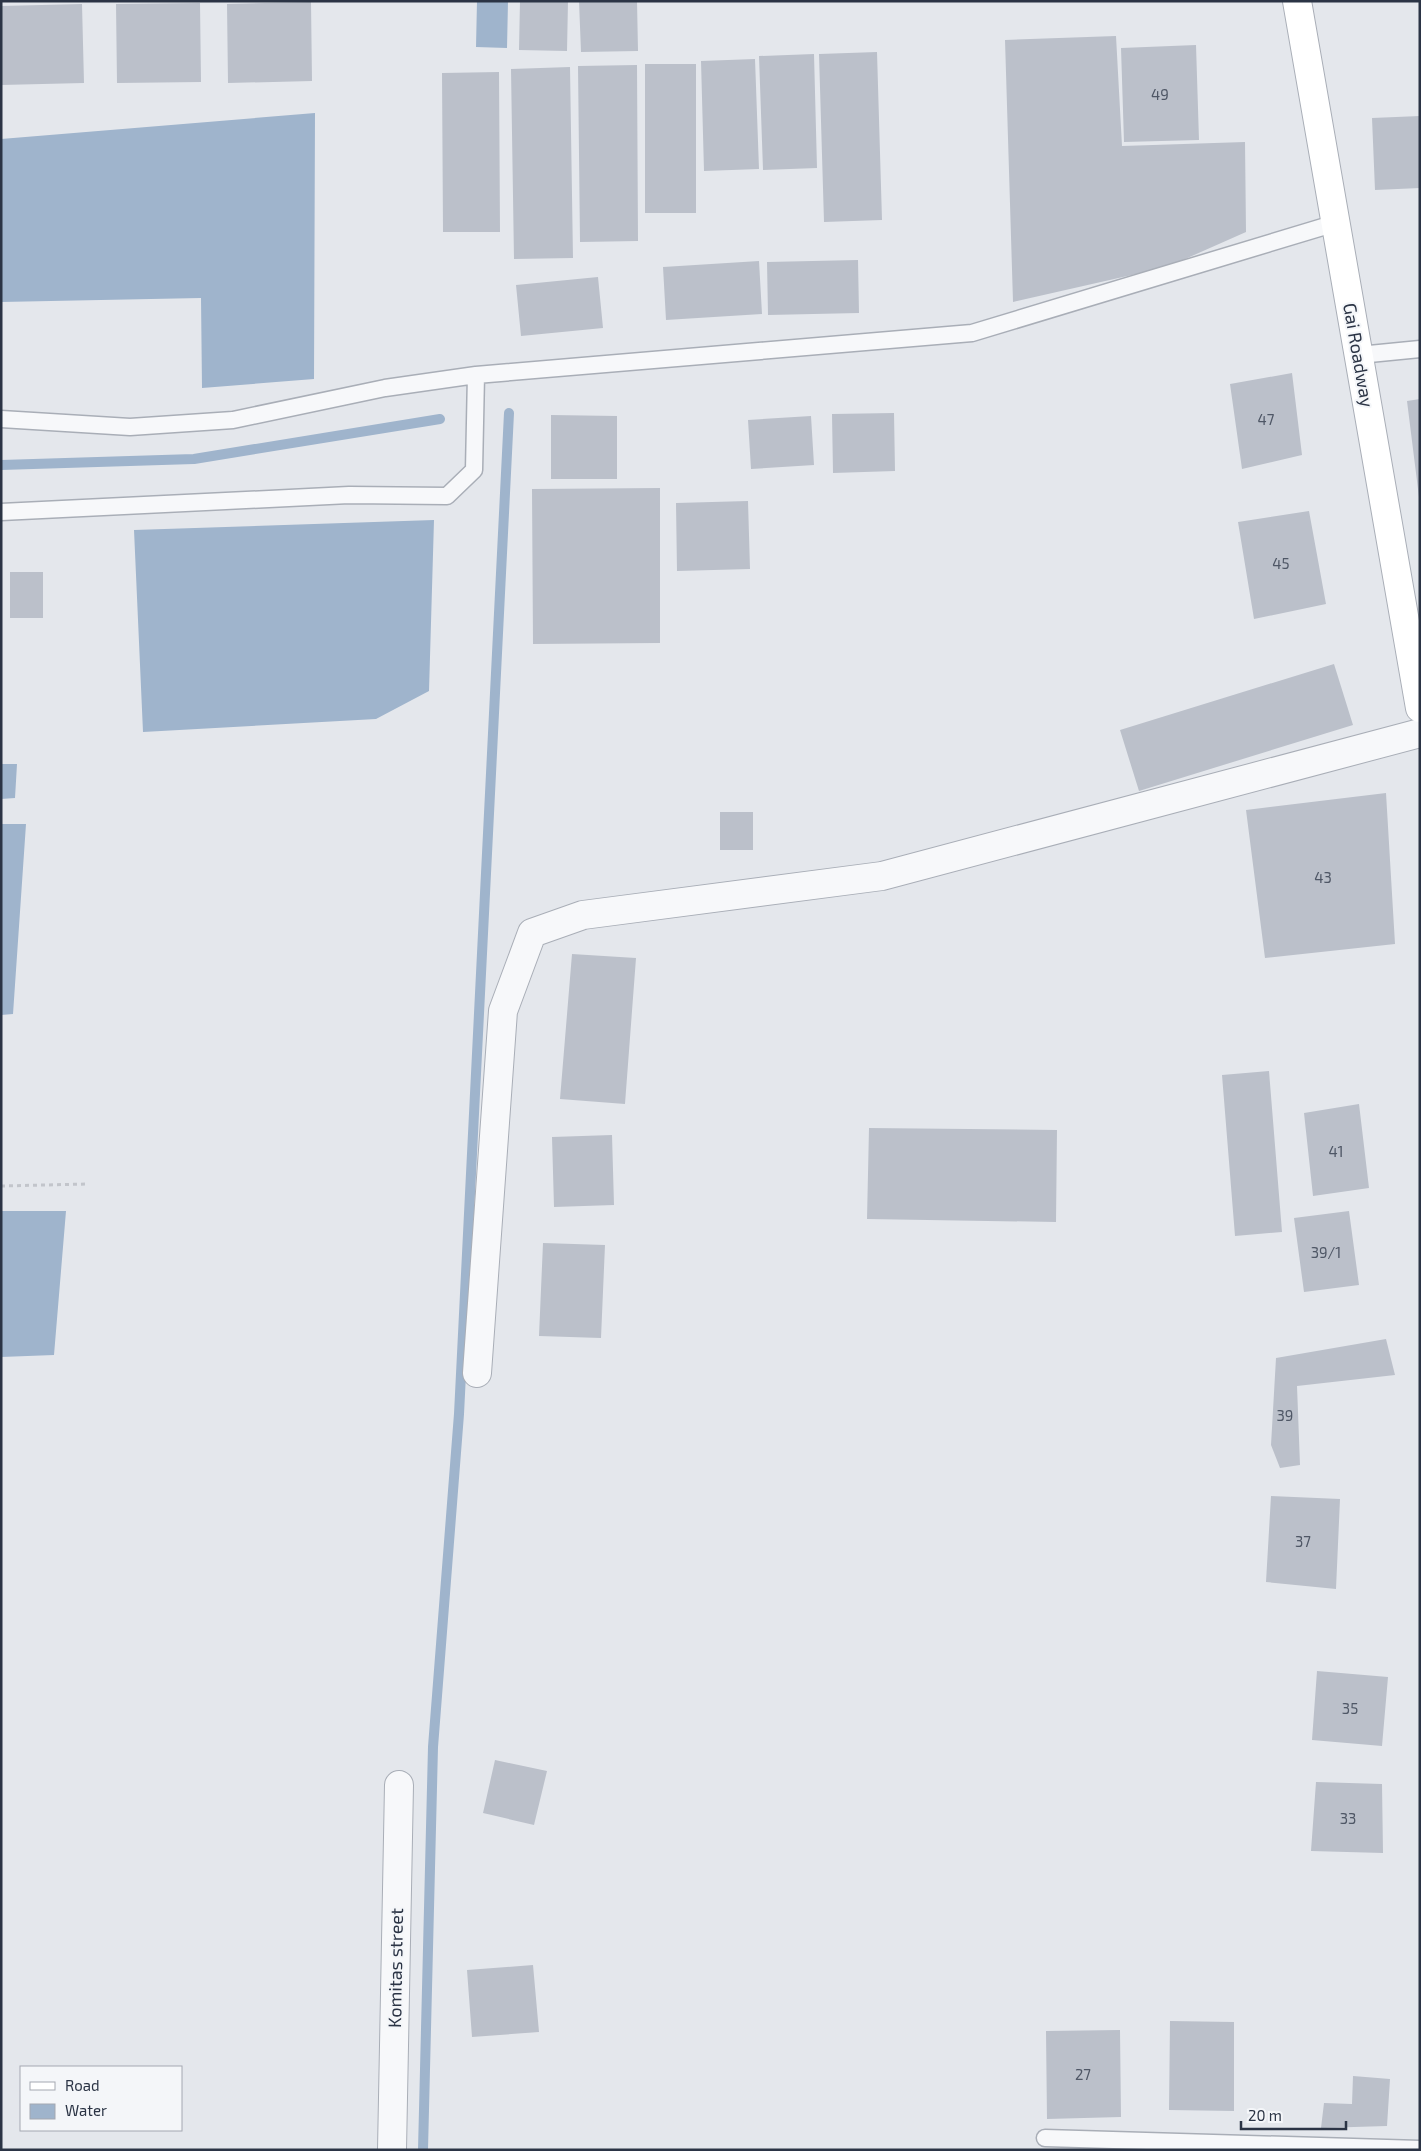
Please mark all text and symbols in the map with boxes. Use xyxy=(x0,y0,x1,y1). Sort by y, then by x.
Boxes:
house number: 49 xyxy=(1151,85,1169,103)
street label: Gai Roadway xyxy=(1339,301,1379,409)
house number: 47 xyxy=(1258,410,1275,428)
house number: 45 xyxy=(1272,554,1290,572)
house number: 43 xyxy=(1314,868,1332,886)
house number: 41 xyxy=(1328,1142,1344,1160)
house number: 39/1 xyxy=(1311,1243,1341,1261)
house number: 39 xyxy=(1277,1406,1293,1424)
house number: 37 xyxy=(1295,1532,1311,1550)
house number: 35 xyxy=(1342,1699,1358,1717)
house number: 33 xyxy=(1340,1809,1356,1827)
street label: Komitas street xyxy=(383,1908,407,2028)
house number: 27 xyxy=(1075,2065,1091,2083)
legend xyxy=(20,2066,182,2131)
text: Road xyxy=(65,2076,100,2094)
scale bar xyxy=(1241,2098,1346,2130)
text: Water xyxy=(65,2101,107,2119)
text: 20 m xyxy=(1248,2106,1282,2124)

